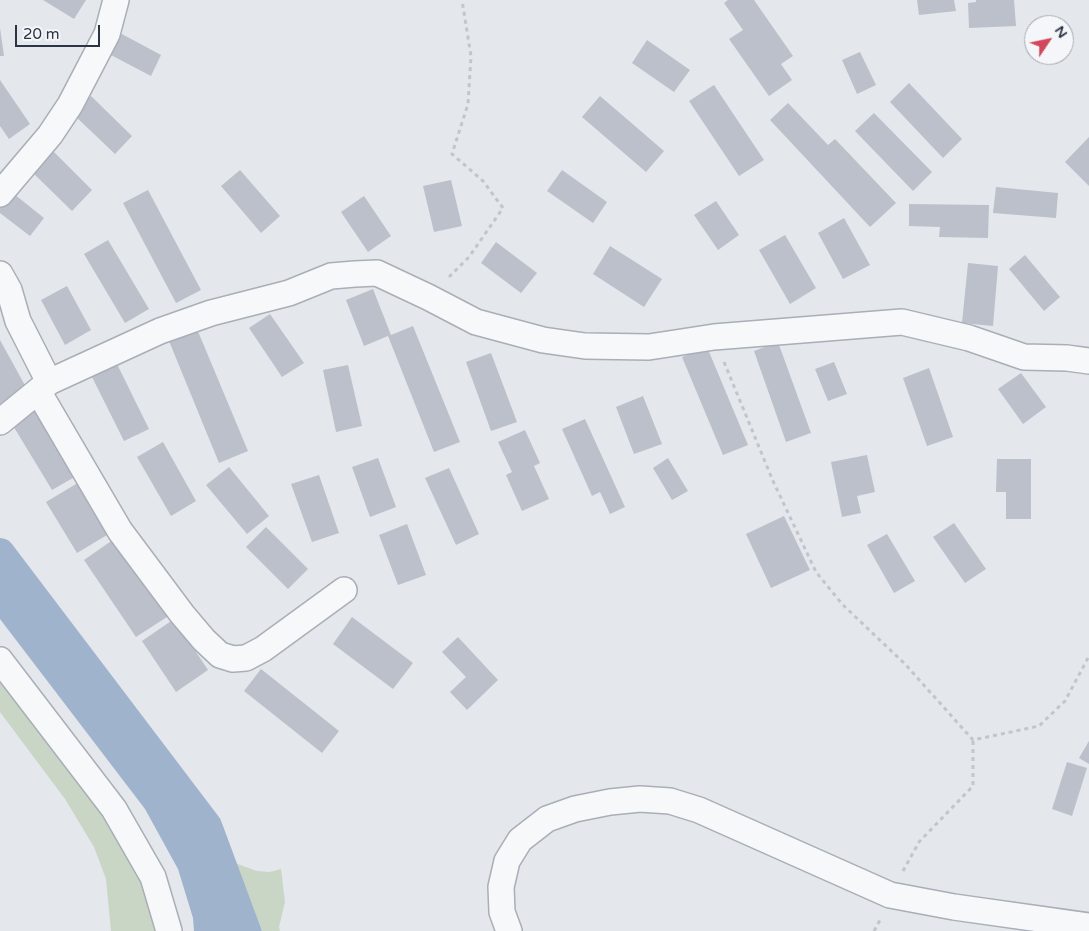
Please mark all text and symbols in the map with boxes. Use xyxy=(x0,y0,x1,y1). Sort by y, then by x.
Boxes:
scale bar xyxy=(18,15,102,47)
north arrow xyxy=(1024,15,1074,65)
text: N xyxy=(1051,22,1071,41)
text: 20 m xyxy=(23,25,60,43)

